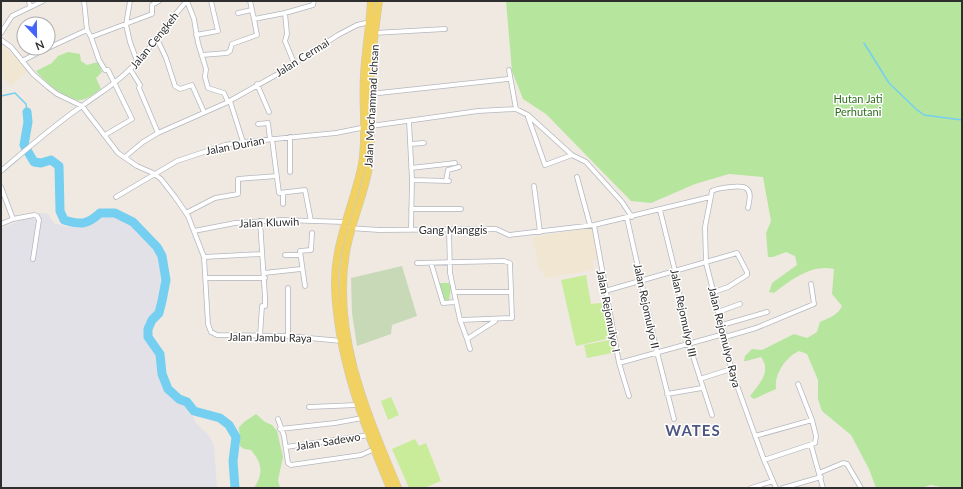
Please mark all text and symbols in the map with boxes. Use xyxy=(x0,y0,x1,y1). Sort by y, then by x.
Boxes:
street label: Jalan Cengkeh xyxy=(127,9,181,71)
north arrow xyxy=(16,16,56,56)
street label: Jalan Cermai xyxy=(273,35,332,79)
text: N xyxy=(34,38,46,53)
street label: Jalan Mochammad Ichsan xyxy=(361,44,381,168)
park label: Hutan Jati Perhutani xyxy=(833,92,883,118)
street label: Jalan Durian xyxy=(205,133,265,157)
street label: Jalan Kluwih xyxy=(239,214,299,230)
street label: Gang Manggis xyxy=(419,223,488,236)
street label: Jalan Rejomulyo II xyxy=(632,262,662,350)
street label: Jalan Rejomulyo III xyxy=(668,268,700,358)
street label: Jalan Rejomulyo I xyxy=(595,269,623,353)
street label: Jalan Rejomulyo Raya xyxy=(706,285,744,389)
street label: Jalan Jambu Raya xyxy=(228,330,312,344)
district label: WATES xyxy=(665,421,721,439)
street label: Jalan Sadewo xyxy=(295,429,361,453)

